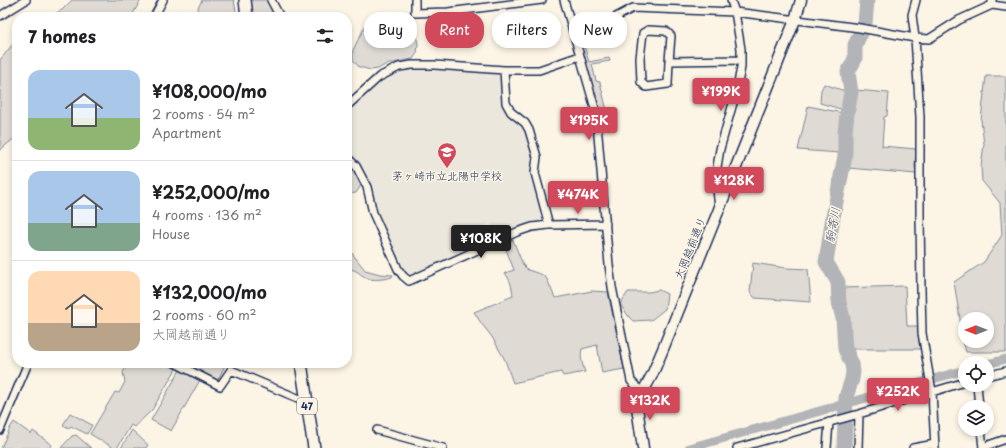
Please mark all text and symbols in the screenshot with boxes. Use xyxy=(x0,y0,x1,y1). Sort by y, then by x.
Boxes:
chip: Buy xyxy=(364,12,417,48)
chip: Rent xyxy=(425,12,484,48)
chip: Filters xyxy=(492,12,561,48)
chip: New xyxy=(569,12,627,48)
text: 7 homes xyxy=(28,23,96,49)
icon: filters xyxy=(314,25,336,47)
text: ¥108,000/mo xyxy=(152,78,267,104)
pin: ¥199K xyxy=(693,78,749,112)
text: ¥199K xyxy=(702,81,740,100)
icon: home xyxy=(60,86,108,134)
text: 2 rooms · 54 m² xyxy=(152,104,255,123)
pin: ¥195K xyxy=(561,107,617,141)
text: ¥195K xyxy=(569,110,609,129)
text: Apartment xyxy=(152,123,221,142)
school or university icon: 茅ヶ崎市立北陽中学校 xyxy=(436,141,458,169)
place label: 茅ヶ崎市立北陽中学校 xyxy=(392,167,502,184)
pin: ¥128K xyxy=(706,167,762,201)
text: ¥128K xyxy=(714,170,754,189)
text: ¥252,000/mo xyxy=(152,179,270,205)
pin: ¥474K xyxy=(550,181,606,215)
text: ¥474K xyxy=(557,184,599,203)
icon: home xyxy=(60,187,108,235)
text: 4 rooms · 136 m² xyxy=(152,205,262,224)
water label: 駒寄川 xyxy=(820,206,844,244)
street label: 大岡越前通り xyxy=(669,214,710,282)
text: House xyxy=(152,224,190,243)
pin: ¥108K xyxy=(453,225,509,259)
text: ¥108K xyxy=(460,228,502,247)
text: ¥132,000/mo xyxy=(152,279,267,305)
icon: home xyxy=(60,287,108,335)
text: 2 rooms · 60 m² xyxy=(152,305,257,324)
north arrow xyxy=(958,312,994,348)
map controls xyxy=(958,312,994,436)
text: 大岡越前通り xyxy=(152,324,230,343)
button: locate xyxy=(958,356,994,392)
pin: ¥252K xyxy=(870,378,926,412)
text: ¥252K xyxy=(876,381,920,400)
pin: ¥132K xyxy=(622,387,678,421)
text: ¥132K xyxy=(630,390,670,409)
road number: 47 xyxy=(297,398,317,414)
button: layers xyxy=(958,400,994,436)

